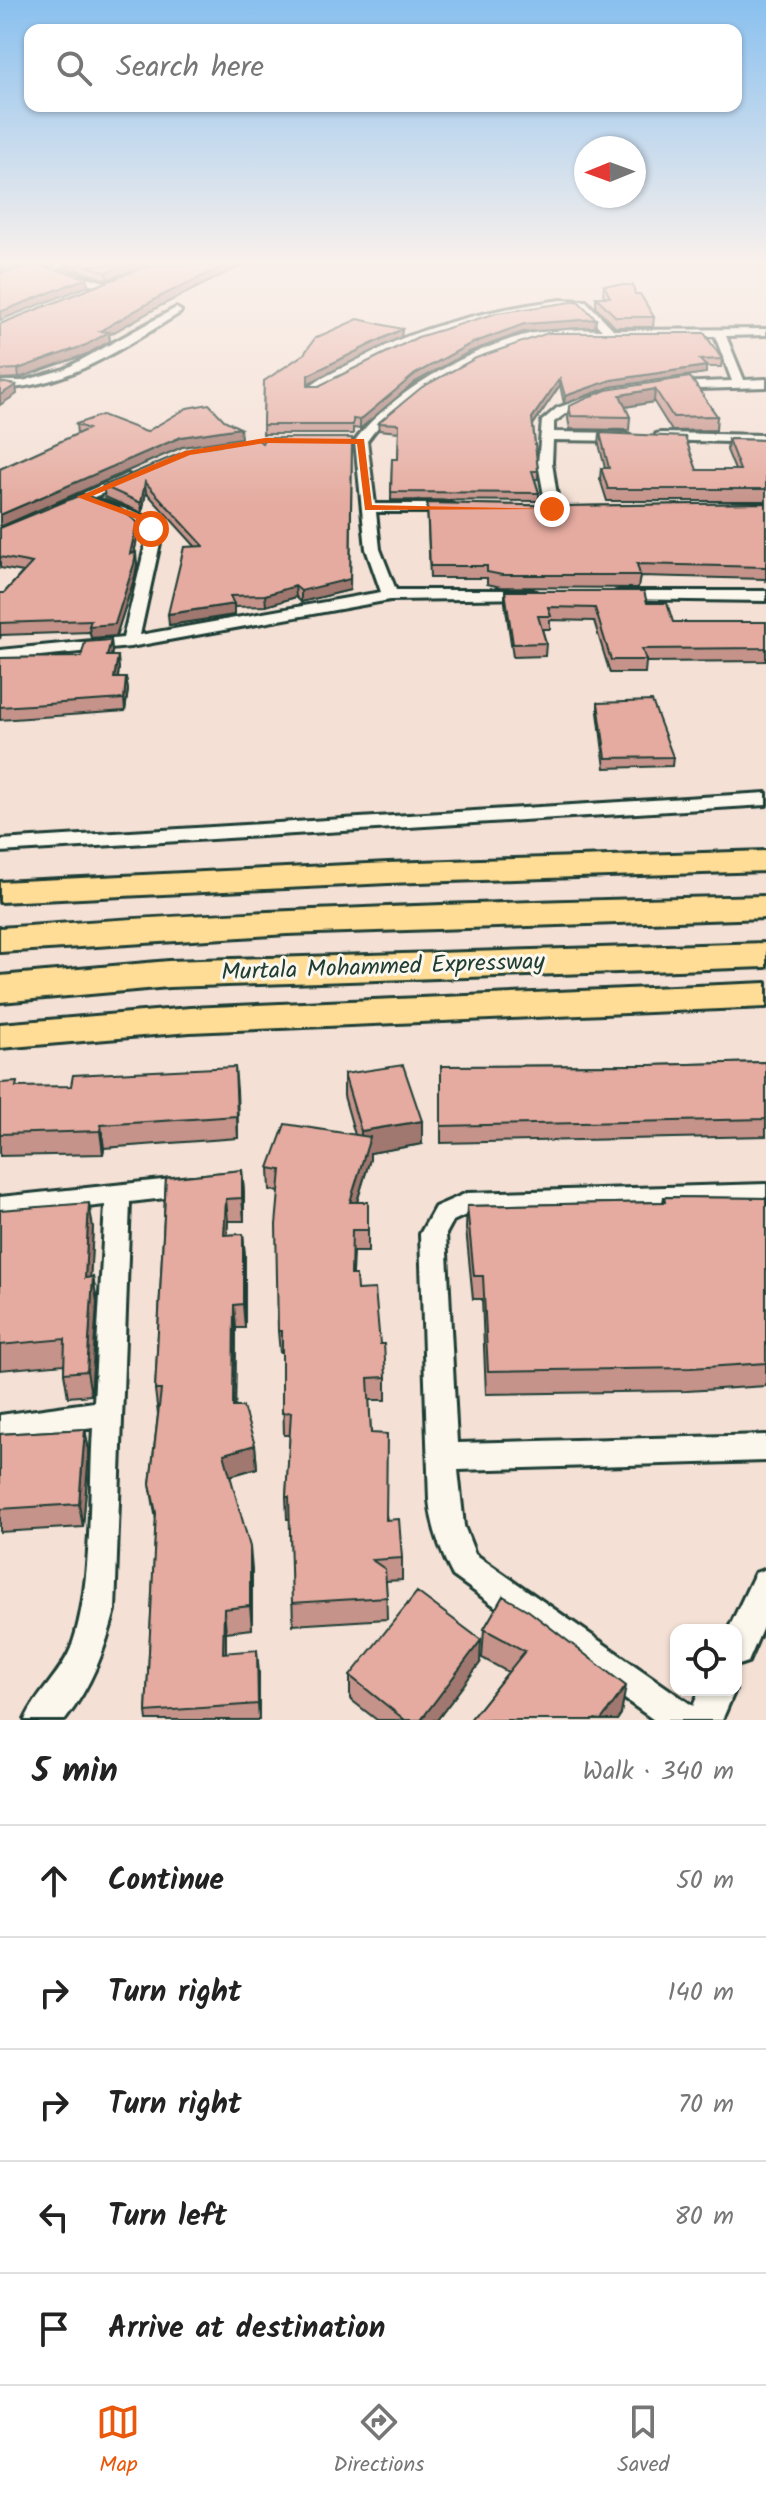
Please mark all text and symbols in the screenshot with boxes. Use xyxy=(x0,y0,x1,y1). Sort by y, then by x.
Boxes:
search box xyxy=(24,24,742,112)
text: Search here xyxy=(116,44,264,92)
icon: search xyxy=(52,46,96,90)
north arrow xyxy=(574,136,646,208)
route end xyxy=(534,491,570,527)
route start xyxy=(133,511,169,547)
street label: Murtala Mohammed Expressway xyxy=(221,942,546,993)
map controls xyxy=(670,1624,742,1696)
button: locate xyxy=(670,1624,742,1696)
text: 5 min xyxy=(32,1745,118,1799)
text: Walk · 340 m xyxy=(583,1751,734,1793)
text: Continue xyxy=(108,1857,224,1905)
icon: ahead xyxy=(32,1859,76,1903)
text: 50 m xyxy=(676,1860,734,1902)
text: Turn right xyxy=(108,1969,241,2017)
icon: right xyxy=(32,1971,76,2015)
text: 140 m xyxy=(667,1972,734,2014)
text: Turn right xyxy=(108,2081,241,2129)
icon: right xyxy=(32,2083,76,2127)
text: 70 m xyxy=(678,2084,734,2126)
text: Turn left xyxy=(108,2193,227,2241)
icon: left xyxy=(32,2195,76,2239)
text: 80 m xyxy=(674,2196,734,2238)
text: Arrive at destination xyxy=(108,2305,385,2353)
icon: arrive xyxy=(32,2307,76,2351)
tab: Map xyxy=(96,2400,140,2483)
tab: Directions xyxy=(333,2400,425,2483)
tab: Saved xyxy=(617,2400,670,2483)

